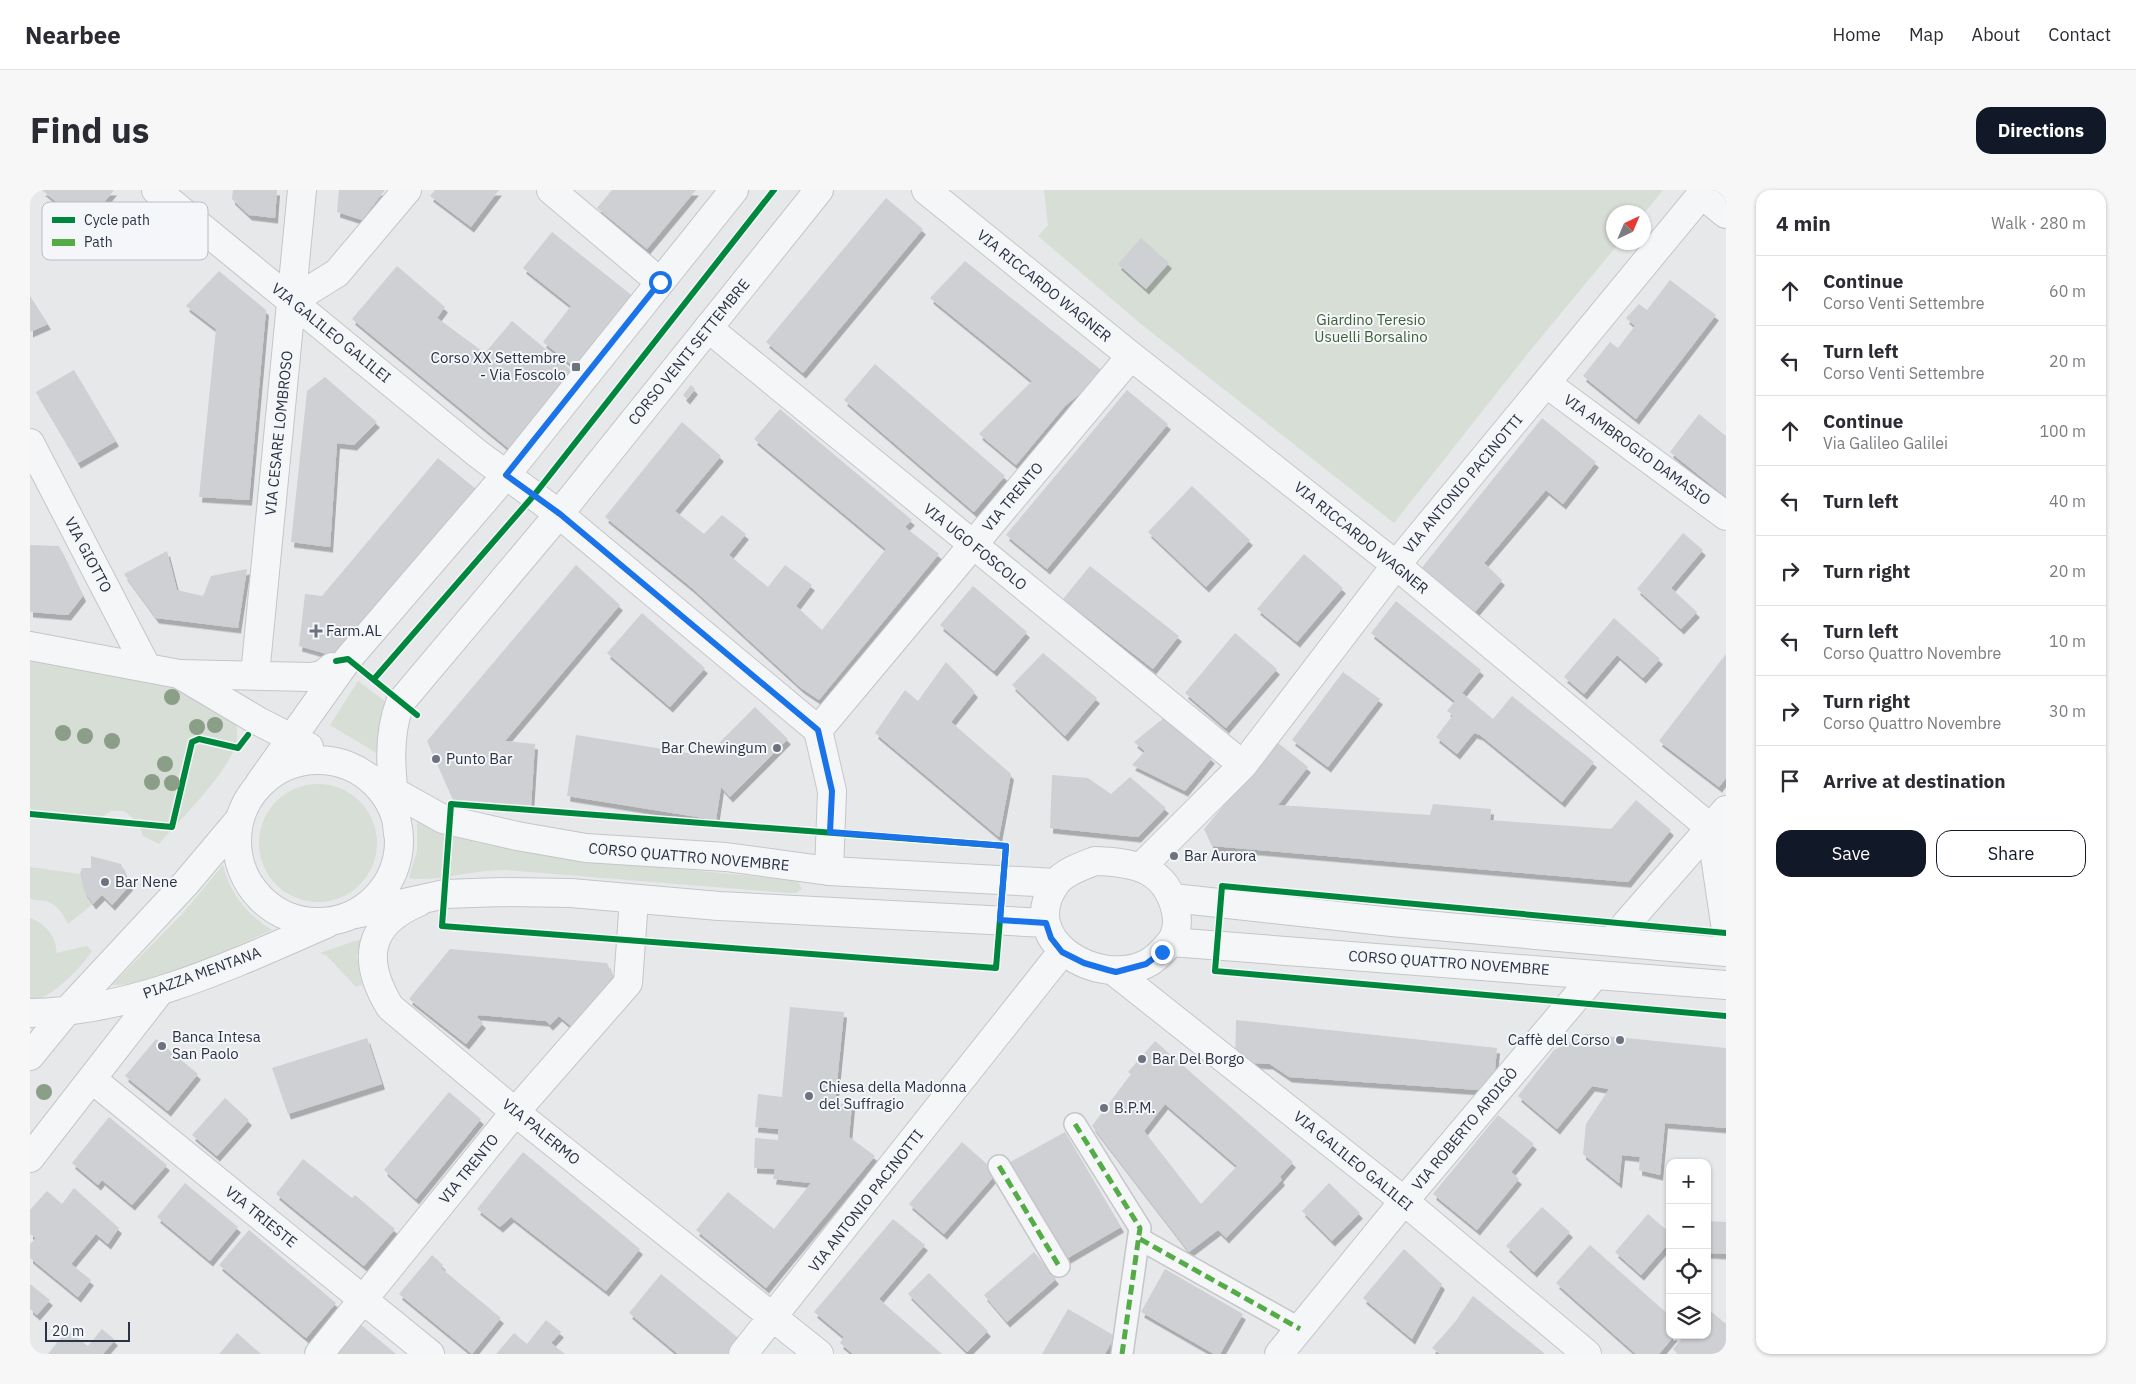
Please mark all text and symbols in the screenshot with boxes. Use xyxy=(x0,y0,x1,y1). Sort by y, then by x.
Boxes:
text: Nearbee xyxy=(25,19,121,51)
text: Home xyxy=(1833,23,1881,46)
text: Map xyxy=(1909,23,1944,46)
text: About xyxy=(1972,23,2020,46)
text: Contact xyxy=(2048,23,2111,46)
text: Find us xyxy=(30,107,149,153)
button: Directions xyxy=(1976,107,2106,154)
legend xyxy=(42,202,208,260)
north arrow xyxy=(1606,205,1651,250)
text: 4 min xyxy=(1776,209,1831,237)
text: Cycle path xyxy=(84,211,150,229)
text: Walk · 280 m xyxy=(1991,213,2086,233)
street label: VIA RICCARDO WAGNER xyxy=(973,225,1116,346)
text: Path xyxy=(84,233,113,251)
text: Continue xyxy=(1823,269,1903,293)
route start xyxy=(649,271,672,294)
street label: CORSO VENTI SETTEMBRE xyxy=(624,275,753,429)
icon: ahead xyxy=(1776,277,1804,305)
street label: VIA GALILEO GALILEI xyxy=(268,279,395,387)
text: 60 m xyxy=(2049,281,2086,301)
text: Corso Venti Settembre xyxy=(1823,293,1985,313)
park label: Giardino Teresio Usuelli Borsalino xyxy=(1314,310,1428,346)
text: Turn left xyxy=(1823,339,1899,363)
icon: left xyxy=(1776,347,1804,375)
place label: Corso XX Settembre - Via Foscolo xyxy=(431,348,566,384)
street label: VIA CESARE LOMBROSO xyxy=(260,350,297,516)
text: 20 m xyxy=(2049,351,2086,371)
marker: Corso XX Settembre - Via Foscolo xyxy=(570,361,582,373)
text: Corso Venti Settembre xyxy=(1823,363,1985,383)
street label: VIA AMBROGIO DAMASIO xyxy=(1560,390,1715,509)
text: Continue xyxy=(1823,409,1903,433)
street label: VIA ANTONIO PACINOTTI xyxy=(1399,410,1526,557)
icon: ahead xyxy=(1776,417,1804,445)
text: 100 m xyxy=(2039,421,2086,441)
text: Via Galileo Galilei xyxy=(1823,433,1948,453)
street label: VIA TRENTO xyxy=(978,458,1047,535)
street label: VIA RICCARDO WAGNER xyxy=(1290,477,1433,598)
icon: left xyxy=(1776,487,1804,515)
text: Turn left xyxy=(1823,489,1899,513)
text: 40 m xyxy=(2049,491,2086,511)
street label: VIA UGO FOSCOLO xyxy=(920,499,1031,594)
street label: VIA GIOTTO xyxy=(61,514,116,596)
icon: right xyxy=(1776,557,1804,585)
text: Turn right xyxy=(1823,559,1910,583)
text: 20 m xyxy=(2049,561,2086,581)
text: Turn left xyxy=(1823,619,1899,643)
place label: Farm.AL xyxy=(326,621,382,640)
marker: Farm.AL xyxy=(310,625,322,637)
icon: left xyxy=(1776,627,1804,655)
text: 10 m xyxy=(2049,631,2086,651)
text: Corso Quattro Novembre xyxy=(1823,643,2001,663)
text: Turn right xyxy=(1823,689,1910,713)
icon: right xyxy=(1776,697,1804,725)
text: 30 m xyxy=(2049,701,2086,721)
text: Corso Quattro Novembre xyxy=(1823,713,2001,733)
place label: Bar Chewingum xyxy=(661,738,767,757)
marker: Bar Chewingum xyxy=(771,742,783,754)
place label: Punto Bar xyxy=(446,749,513,768)
marker: Punto Bar xyxy=(430,753,442,765)
icon: arrive xyxy=(1776,767,1804,795)
text: Arrive at destination xyxy=(1823,769,2006,793)
button: Save xyxy=(1776,830,1926,877)
button: Share xyxy=(1936,830,2086,877)
street label: CORSO QUATTRO NOVEMBRE xyxy=(588,838,790,875)
place label: Bar Aurora xyxy=(1184,846,1256,865)
marker: Bar Aurora xyxy=(1168,850,1180,862)
place label: Bar Nene xyxy=(115,872,177,891)
marker: Bar Nene xyxy=(99,876,111,888)
route end xyxy=(1151,941,1174,964)
street label: PIAZZA MENTANA xyxy=(140,942,264,1003)
street label: CORSO QUATTRO NOVEMBRE xyxy=(1348,946,1550,979)
place label: Banca Intesa San Paolo xyxy=(172,1027,261,1063)
place label: Caffè del Corso xyxy=(1508,1030,1610,1049)
marker: Caffè del Corso xyxy=(1614,1034,1626,1046)
marker: Banca Intesa San Paolo xyxy=(156,1040,168,1052)
place label: Bar Del Borgo xyxy=(1152,1049,1244,1068)
marker: Bar Del Borgo xyxy=(1136,1053,1148,1065)
street label: VIA ROBERTO ARDIGÒ xyxy=(1408,1063,1522,1194)
place label: Chiesa della Madonna del Suffragio xyxy=(819,1077,967,1113)
marker: Chiesa della Madonna del Suffragio xyxy=(803,1090,815,1102)
street label: VIA PALERMO xyxy=(498,1094,584,1169)
place label: B.P.M. xyxy=(1114,1098,1156,1117)
marker: B.P.M. xyxy=(1098,1102,1110,1114)
street label: VIA GALILEO GALILEI xyxy=(1290,1107,1417,1215)
street label: VIA ANTONIO PACINOTTI xyxy=(804,1126,927,1276)
street label: VIA TRENTO xyxy=(435,1130,503,1208)
map controls xyxy=(1666,1159,1711,1339)
button: + xyxy=(1666,1159,1711,1204)
street label: VIA TRIESTE xyxy=(222,1182,301,1251)
button: − xyxy=(1666,1204,1711,1249)
button: locate xyxy=(1666,1249,1711,1294)
button: layers xyxy=(1666,1294,1711,1339)
scale bar xyxy=(45,1319,130,1342)
text: 20 m xyxy=(52,1322,84,1340)

